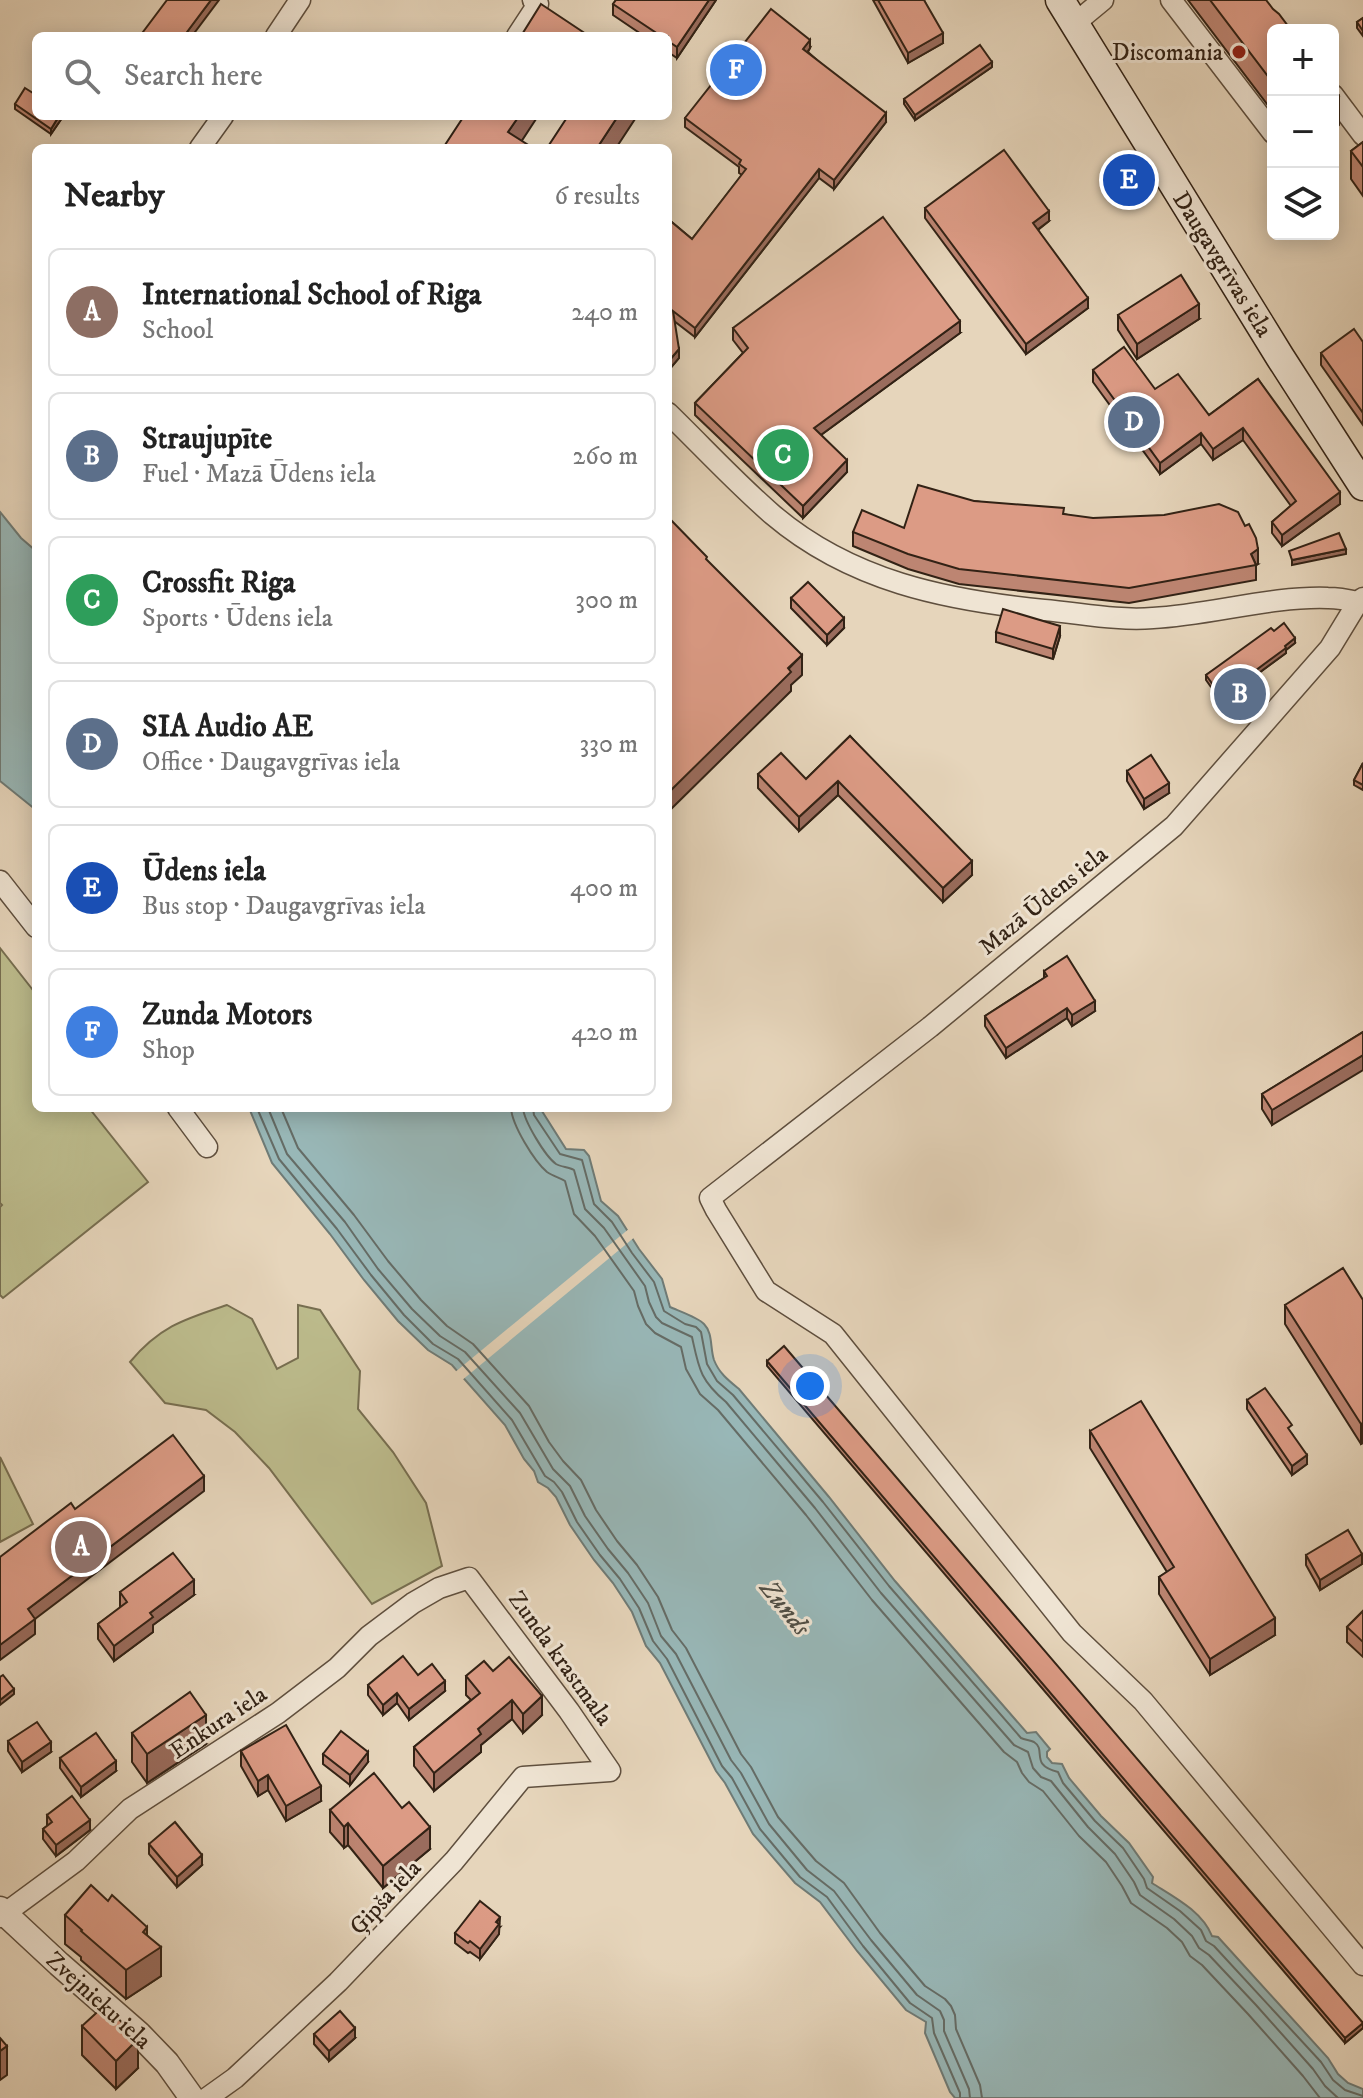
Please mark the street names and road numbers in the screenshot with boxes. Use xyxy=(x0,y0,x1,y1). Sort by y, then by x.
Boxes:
street label: Daugavgrīvas iela xyxy=(1165,186,1279,344)
street label: Mazā Ūdens iela xyxy=(973,839,1115,962)
street label: Zunda krastmala xyxy=(501,1585,620,1732)
street label: Enkura iela xyxy=(164,1679,273,1766)
street label: Ģipša iela xyxy=(343,1853,429,1942)
street label: Zvejnieku iela xyxy=(39,1945,158,2057)

